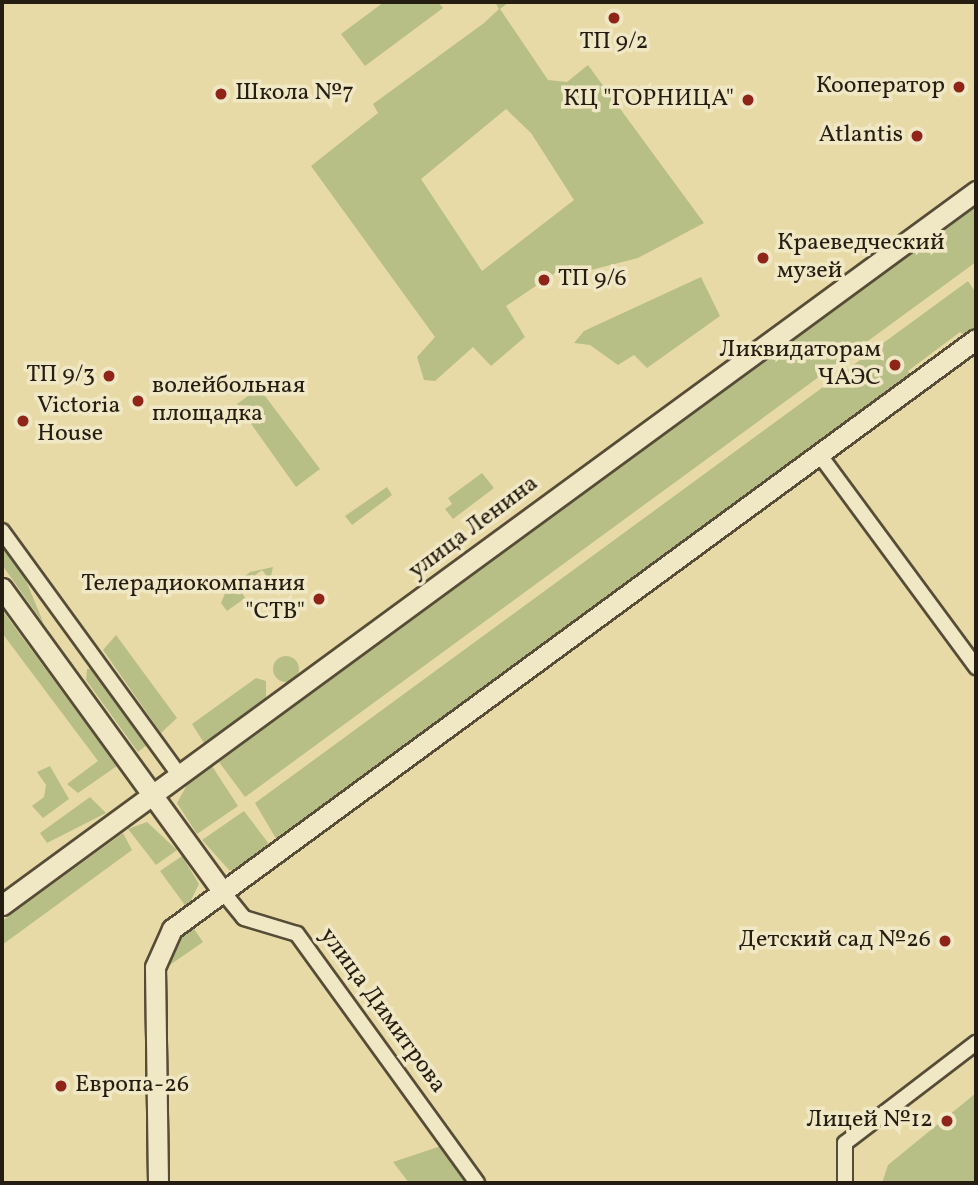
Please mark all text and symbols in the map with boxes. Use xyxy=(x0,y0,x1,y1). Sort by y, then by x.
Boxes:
marker: ТП 9/2 xyxy=(606,10,622,26)
place label: ТП 9/2 xyxy=(580,29,648,57)
place label: Кооператор xyxy=(816,73,945,101)
marker: Кооператор xyxy=(951,79,967,95)
place label: Школа №7 xyxy=(235,80,354,108)
marker: Школа №7 xyxy=(213,86,229,102)
place label: КЦ "ГОРНИЦА" xyxy=(563,86,734,114)
marker: КЦ "ГОРНИЦА" xyxy=(740,92,756,108)
place label: Atlantis xyxy=(819,122,903,150)
marker: Atlantis xyxy=(909,128,925,144)
place label: Краеведческий музей xyxy=(777,230,944,286)
marker: Краеведческий музей xyxy=(755,250,771,266)
place label: ТП 9/6 xyxy=(558,266,627,294)
marker: ТП 9/6 xyxy=(536,272,552,288)
place label: Ликвидаторам ЧАЭС xyxy=(719,337,881,393)
marker: Ликвидаторам ЧАЭС xyxy=(887,357,903,373)
place label: ТП 9/3 xyxy=(26,362,95,390)
marker: ТП 9/3 xyxy=(101,368,117,384)
place label: волейбольная площадка xyxy=(152,373,305,429)
place label: Victoria House xyxy=(37,393,120,449)
marker: волейбольная площадка xyxy=(130,393,146,409)
marker: Victoria House xyxy=(15,413,31,429)
street label: улица Ленина xyxy=(403,470,545,586)
place label: Телерадиокомпания "СТВ" xyxy=(81,571,305,627)
marker: Телерадиокомпания "СТВ" xyxy=(311,591,327,607)
street label: улица Димитрова xyxy=(312,923,452,1099)
place label: Детский сад №26 xyxy=(739,927,931,955)
marker: Детский сад №26 xyxy=(937,933,953,949)
place label: Европа-26 xyxy=(75,1072,189,1100)
marker: Европа-26 xyxy=(53,1078,69,1094)
place label: Лицей №12 xyxy=(806,1107,933,1135)
marker: Лицей №12 xyxy=(939,1113,955,1129)

